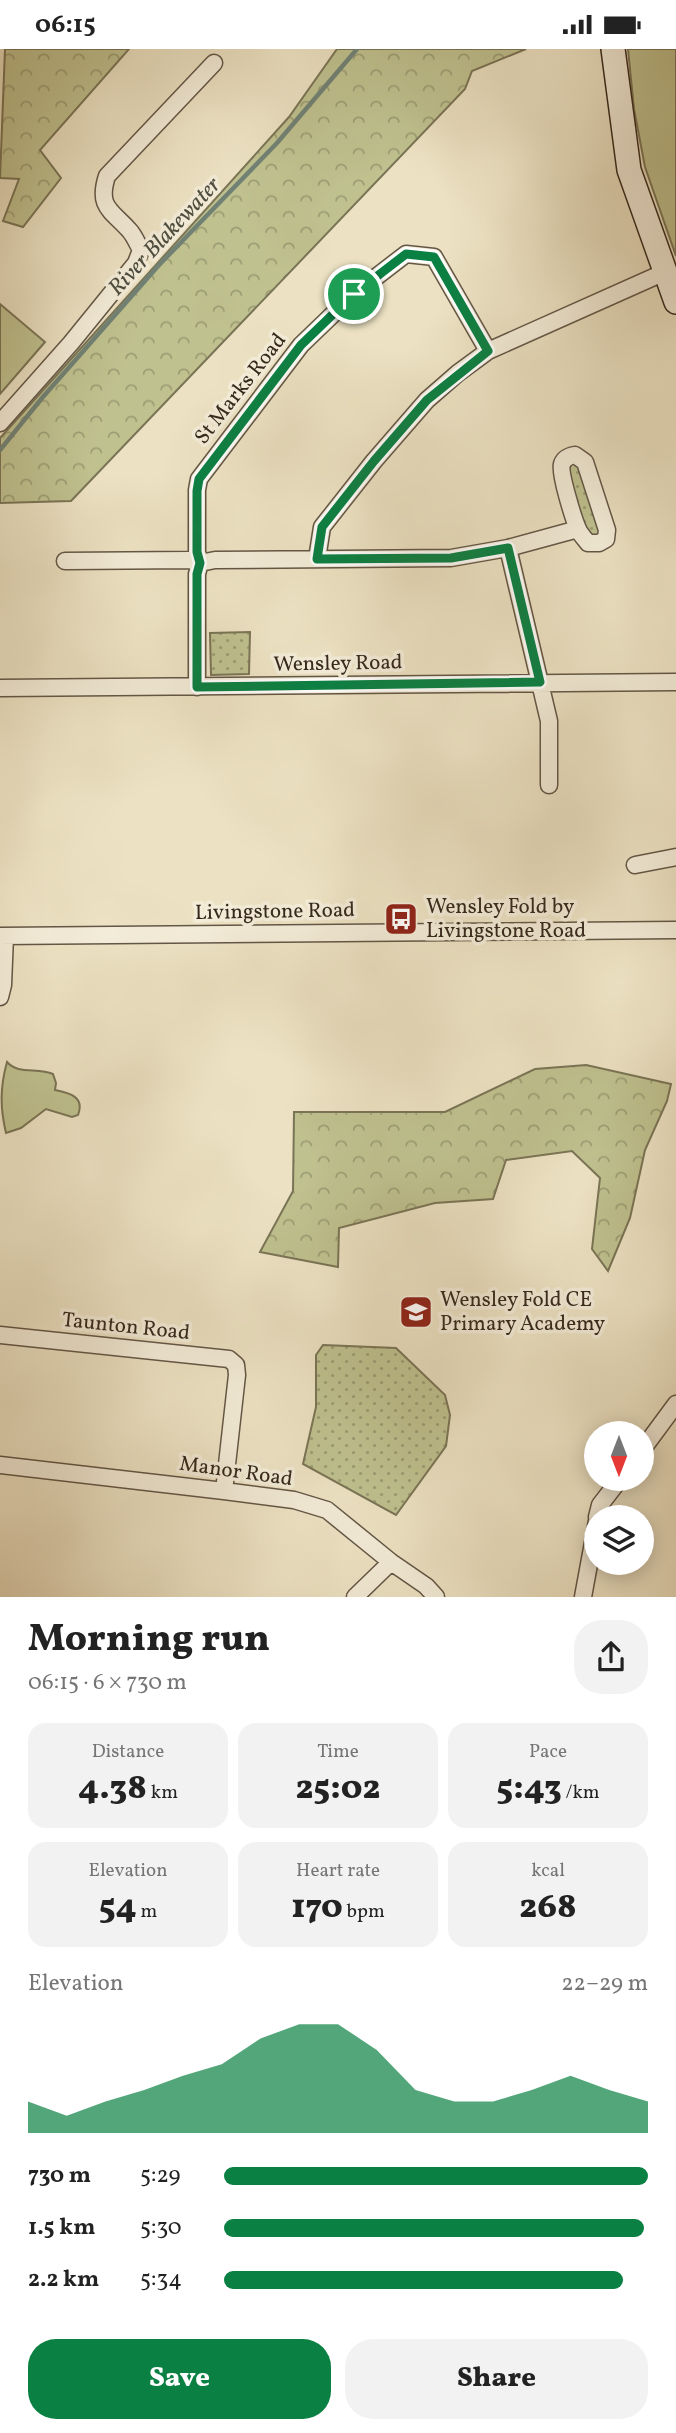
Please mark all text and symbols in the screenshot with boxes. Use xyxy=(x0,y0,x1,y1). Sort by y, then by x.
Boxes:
text: 06:15 xyxy=(35,7,96,43)
water label: River Blakewater xyxy=(101,170,229,304)
pin xyxy=(324,264,384,324)
icon: arrive xyxy=(335,275,373,313)
street label: St Marks Road xyxy=(188,327,294,451)
street label: Wensley Road xyxy=(273,648,403,680)
place label: Wensley Fold by Livingstone Road xyxy=(426,893,586,946)
street label: Livingstone Road xyxy=(195,896,355,928)
bus stop icon: Wensley Fold by Livingstone Road xyxy=(382,900,420,938)
place label: Wensley Fold CE Primary Academy xyxy=(440,1286,606,1339)
school or university icon: Wensley Fold CE Primary Academy xyxy=(397,1293,435,1331)
street label: Taunton Road xyxy=(61,1306,191,1348)
north arrow xyxy=(584,1421,654,1491)
map controls xyxy=(584,1421,654,1575)
street label: Manor Road xyxy=(177,1450,295,1494)
button: layers xyxy=(584,1505,654,1575)
text: Morning run xyxy=(28,1614,270,1667)
button: share xyxy=(574,1620,648,1694)
text: 06:15 · 6 × 730 m xyxy=(28,1667,187,1699)
text: Distance xyxy=(92,1739,164,1765)
text: Time xyxy=(317,1739,359,1765)
text: Pace xyxy=(529,1739,567,1765)
text: 4.38 xyxy=(78,1765,147,1813)
text: 25:02 xyxy=(295,1765,381,1813)
text: 5:43 xyxy=(496,1765,562,1813)
text: km xyxy=(147,1780,178,1806)
text: /km xyxy=(562,1780,600,1806)
text: Elevation xyxy=(89,1858,167,1884)
text: Heart rate xyxy=(296,1858,380,1884)
text: kcal xyxy=(531,1858,565,1884)
text: 54 xyxy=(99,1884,137,1932)
text: 170 xyxy=(291,1884,343,1932)
text: 268 xyxy=(519,1884,577,1932)
text: m xyxy=(137,1899,157,1925)
text: bpm xyxy=(343,1899,385,1925)
text: Elevation xyxy=(28,1968,124,2000)
text: 22–29 m xyxy=(561,1968,648,2000)
text: 730 m xyxy=(28,2160,91,2192)
text: 5:29 xyxy=(140,2160,181,2192)
text: 1.5 km xyxy=(28,2212,95,2244)
text: 5:30 xyxy=(140,2212,182,2244)
text: 2.2 km xyxy=(28,2264,99,2296)
text: 5:34 xyxy=(140,2264,182,2296)
button: Save xyxy=(28,2339,331,2419)
button: Share xyxy=(345,2339,648,2419)

